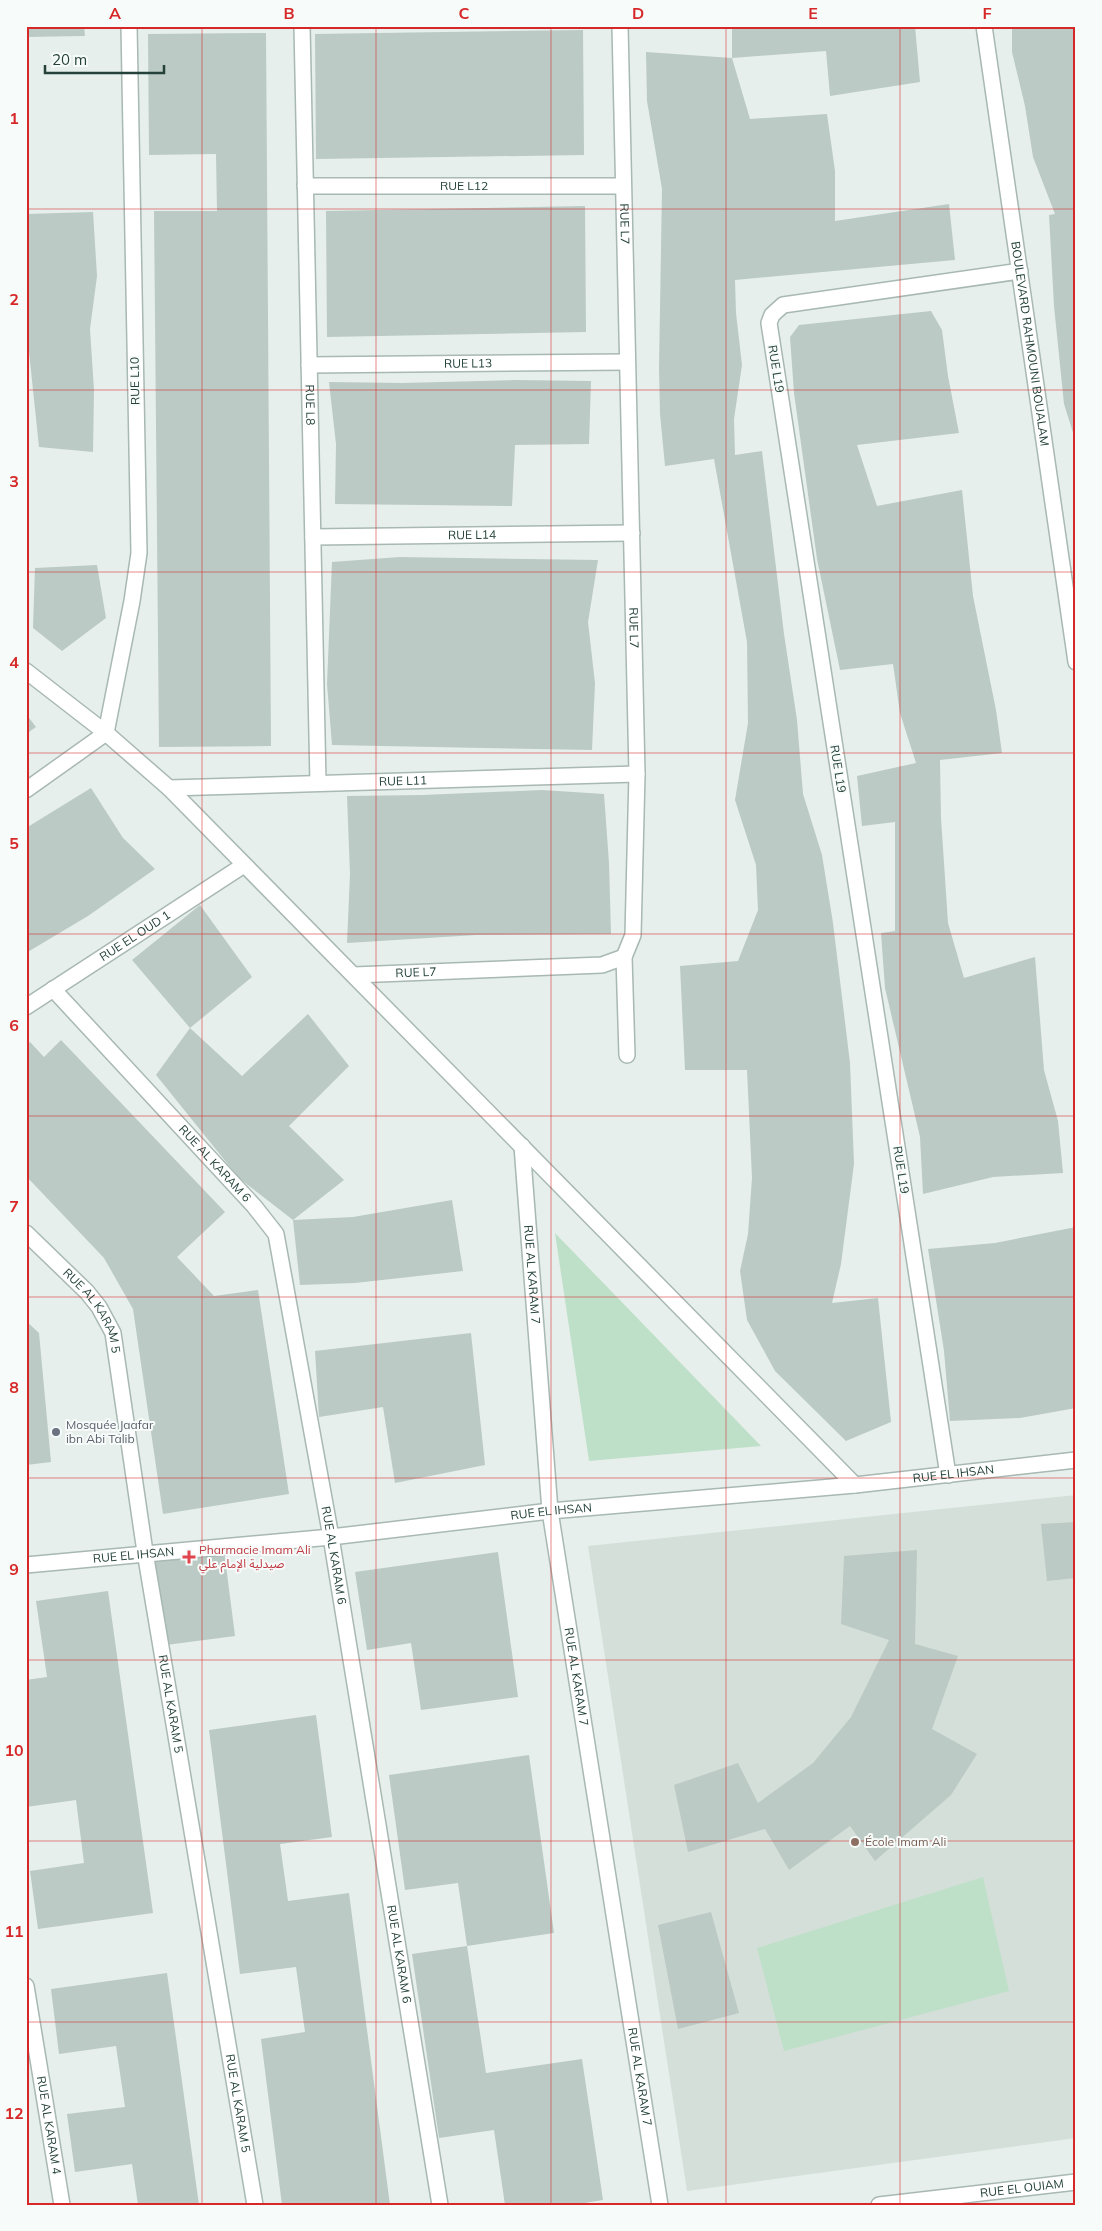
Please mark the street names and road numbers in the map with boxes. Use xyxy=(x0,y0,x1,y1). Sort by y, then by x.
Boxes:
street label: RUE L12 xyxy=(440,178,488,193)
street label: RUE L7 xyxy=(617,203,633,245)
street label: BOULEVARD RAHMOUNI BOUALAM xyxy=(1008,240,1053,447)
street label: RUE L19 xyxy=(765,344,788,394)
street label: RUE L13 xyxy=(444,355,492,371)
street label: RUE L10 xyxy=(127,357,142,405)
street label: RUE L8 xyxy=(303,384,318,426)
street label: RUE L14 xyxy=(448,527,496,542)
street label: RUE L7 xyxy=(626,607,642,649)
street label: RUE L19 xyxy=(827,744,850,794)
street label: RUE L11 xyxy=(379,772,427,789)
street label: RUE EL OUD 1 xyxy=(96,907,173,964)
street label: RUE L7 xyxy=(395,964,437,980)
street label: RUE AL KARAM 6 xyxy=(176,1122,254,1205)
street label: RUE L19 xyxy=(890,1145,913,1195)
street label: RUE AL KARAM 7 xyxy=(521,1224,544,1325)
street label: RUE AL KARAM 5 xyxy=(60,1265,124,1354)
street label: RUE EL IHSAN xyxy=(912,1461,995,1485)
street label: RUE EL IHSAN xyxy=(510,1499,592,1523)
street label: RUE AL KARAM 6 xyxy=(319,1505,350,1606)
street label: RUE EL IHSAN xyxy=(92,1543,175,1566)
street label: RUE AL KARAM 7 xyxy=(562,1626,592,1727)
street label: RUE AL KARAM 5 xyxy=(155,1654,187,1754)
street label: RUE AL KARAM 6 xyxy=(384,1904,415,2004)
street label: RUE AL KARAM 7 xyxy=(625,2026,655,2127)
street label: RUE AL KARAM 5 xyxy=(223,2053,254,2154)
street label: RUE AL KARAM 4 xyxy=(34,2075,65,2175)
street label: RUE EL OUIAM xyxy=(979,2175,1065,2200)

